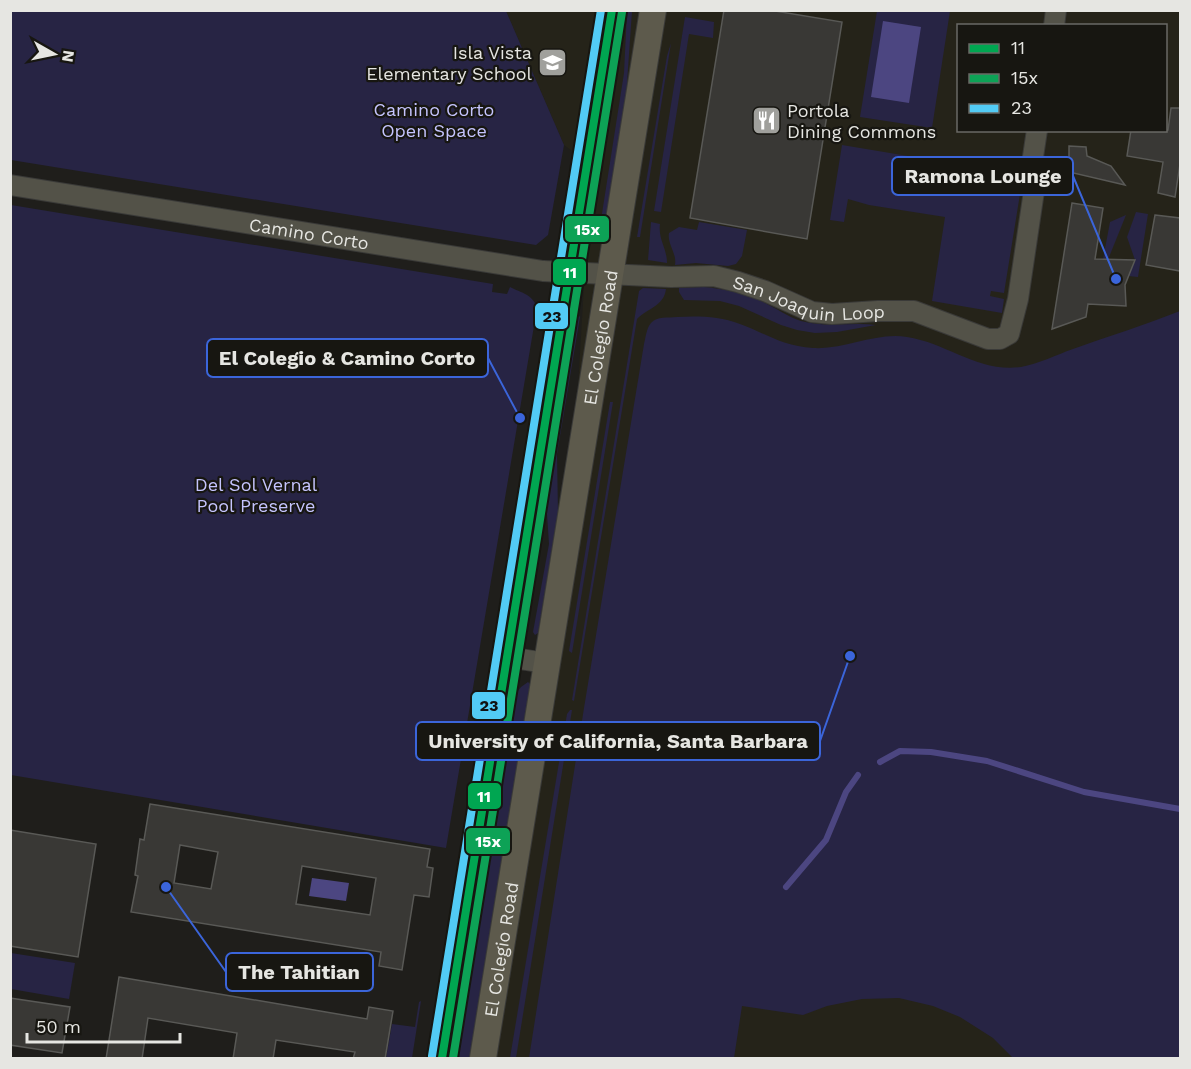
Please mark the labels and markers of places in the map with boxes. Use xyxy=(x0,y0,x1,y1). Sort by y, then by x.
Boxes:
place label: Isla Vista Elementary School xyxy=(366,42,532,84)
school or university icon: Isla Vista Elementary School xyxy=(537,46,569,78)
place label: Portola Dining Commons xyxy=(787,100,936,142)
restaurant icon: Portola Dining Commons xyxy=(750,104,782,136)
callout: Ramona Lounge xyxy=(892,157,1073,195)
callout: El Colegio & Camino Corto xyxy=(207,339,488,377)
callout: University of California, Santa Barbara xyxy=(416,722,820,760)
callout: The Tahitian xyxy=(226,953,373,991)

